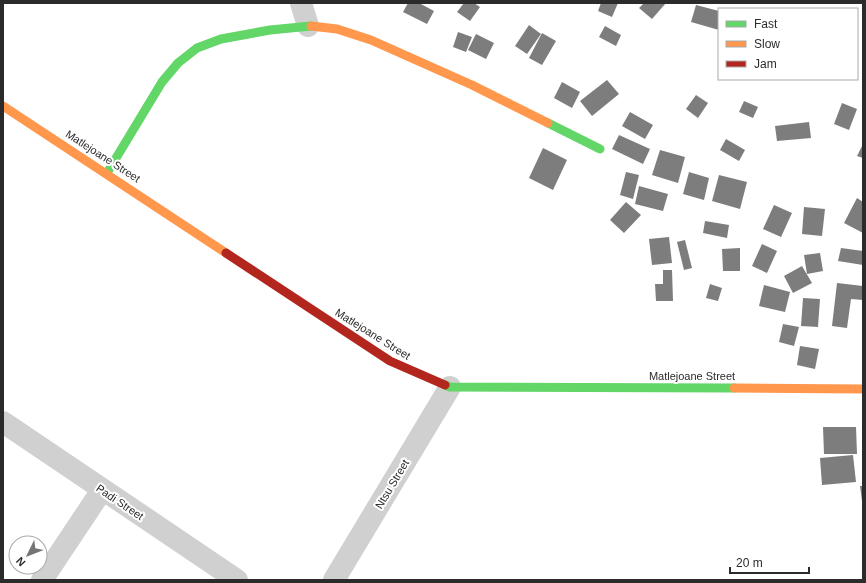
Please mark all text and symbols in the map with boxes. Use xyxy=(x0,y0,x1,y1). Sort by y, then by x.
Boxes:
legend xyxy=(718,8,858,80)
text: Fast xyxy=(754,17,778,31)
text: Slow xyxy=(754,37,780,51)
text: Jam xyxy=(754,57,777,71)
street label: Matlejoane Street xyxy=(64,127,142,185)
street label: Matlejoane Street xyxy=(333,306,413,362)
street label: Matlejoane Street xyxy=(649,370,735,382)
street label: Ntsu Street xyxy=(373,457,411,511)
street label: Padi Street xyxy=(94,482,146,522)
north arrow xyxy=(8,535,48,575)
scale bar xyxy=(730,549,809,575)
text: N xyxy=(14,555,28,569)
text: 20 m xyxy=(736,556,763,570)

